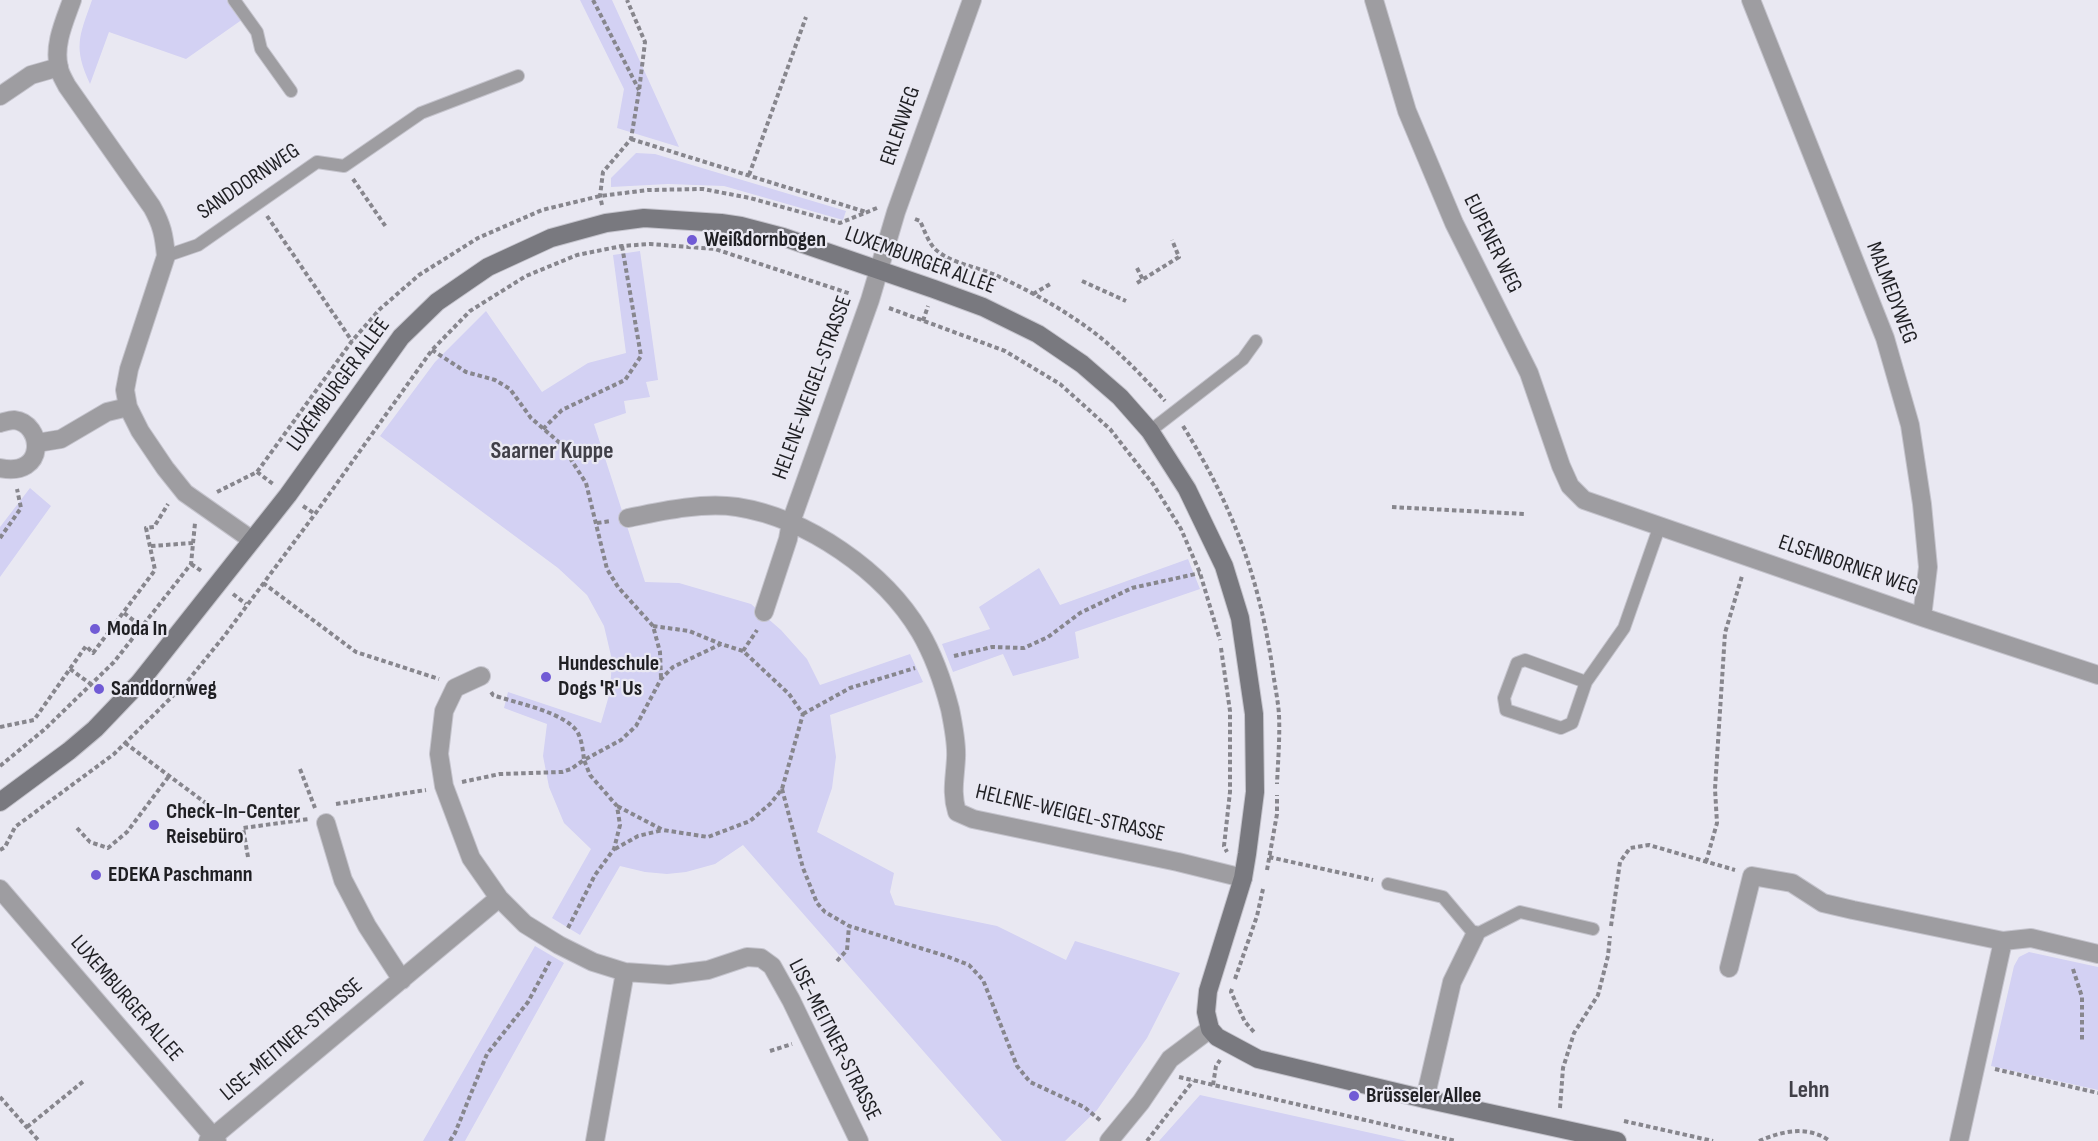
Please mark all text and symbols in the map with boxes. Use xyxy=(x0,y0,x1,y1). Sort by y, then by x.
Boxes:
street label: ERLENWEG xyxy=(875,83,927,169)
street label: SANDDORNWEG xyxy=(193,138,305,226)
street label: EUPENER WEG xyxy=(1457,190,1527,298)
street label: LUXEMBURGER ALLEE xyxy=(841,222,999,300)
place label: Weißdornbogen xyxy=(704,227,826,253)
marker: Weißdornbogen xyxy=(685,233,699,247)
street label: MALMEDYWEG xyxy=(1860,239,1922,347)
street label: HELENE-WEIGEL-STRASSE xyxy=(768,293,858,483)
street label: LUXEMBURGER ALLEE xyxy=(282,313,396,457)
district label: Saarner Kuppe xyxy=(491,438,613,466)
street label: ELSENBORNER WEG xyxy=(1775,530,1921,602)
place label: Moda In xyxy=(107,616,167,642)
marker: Moda In xyxy=(88,622,102,636)
place label: Hundeschule Dogs 'R' Us xyxy=(558,651,659,702)
marker: Hundeschule Dogs 'R' Us xyxy=(539,670,553,684)
place label: Sanddornweg xyxy=(111,676,217,702)
marker: Sanddornweg xyxy=(92,682,106,696)
street label: HELENE-WEIGEL-STRASSE xyxy=(973,779,1167,849)
place label: Check-In-Center Reisebüro xyxy=(166,799,300,850)
marker: Check-In-Center Reisebüro xyxy=(147,818,161,832)
place label: EDEKA Paschmann xyxy=(108,862,253,888)
marker: EDEKA Paschmann xyxy=(89,868,103,882)
street label: LUXEMBURGER ALLEE xyxy=(64,931,188,1067)
street label: LISE-MEITNER-STRASSE xyxy=(782,955,886,1125)
street label: LISE-MEITNER-STRASSE xyxy=(216,973,368,1107)
district label: Lehn xyxy=(1789,1077,1829,1105)
place label: Brüsseler Allee xyxy=(1366,1083,1482,1109)
marker: Brüsseler Allee xyxy=(1347,1089,1361,1103)

